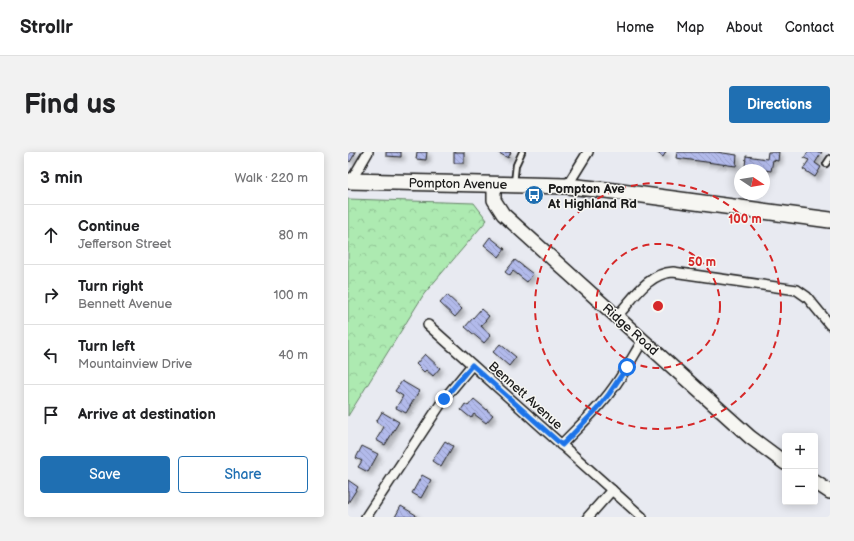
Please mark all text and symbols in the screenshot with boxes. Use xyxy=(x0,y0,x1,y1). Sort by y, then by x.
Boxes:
text: Strollr xyxy=(20,16,73,39)
text: Home xyxy=(616,19,654,36)
text: Map xyxy=(676,19,704,36)
text: About xyxy=(726,19,763,36)
text: Contact xyxy=(785,19,834,36)
button: Directions xyxy=(729,86,830,123)
text: Find us xyxy=(24,88,116,121)
north arrow xyxy=(734,164,770,200)
text: 3 min xyxy=(40,168,83,188)
text: Walk · 220 m xyxy=(235,170,308,186)
street label: Pompton Avenue xyxy=(409,175,508,193)
place label: Pompton Ave At Highland Rd xyxy=(547,181,637,212)
bus stop icon: Pompton Ave At Highland Rd xyxy=(523,184,545,206)
text: 100 m xyxy=(728,212,762,227)
text: Continue xyxy=(78,217,140,236)
icon: ahead xyxy=(40,224,62,246)
text: 80 m xyxy=(279,227,308,243)
text: Jefferson Street xyxy=(78,236,171,252)
text: 50 m xyxy=(688,255,716,270)
text: Turn right xyxy=(78,277,143,296)
icon: right xyxy=(40,284,62,306)
text: 100 m xyxy=(273,287,308,303)
text: Bennett Avenue xyxy=(78,296,172,312)
centre of rings xyxy=(651,299,665,313)
street label: Ridge Road xyxy=(599,300,662,359)
text: Turn left xyxy=(78,337,135,356)
icon: left xyxy=(40,344,62,366)
text: 40 m xyxy=(278,347,308,363)
text: Mountainview Drive xyxy=(78,356,192,372)
street label: Bennett Avenue xyxy=(485,358,566,433)
route start xyxy=(618,358,636,376)
route end xyxy=(435,390,453,408)
icon: arrive xyxy=(40,404,62,426)
text: Arrive at destination xyxy=(78,405,216,424)
map controls xyxy=(782,433,818,505)
button: + xyxy=(782,433,818,469)
button: Save xyxy=(40,456,170,493)
button: Share xyxy=(178,456,308,493)
button: − xyxy=(782,469,818,505)

